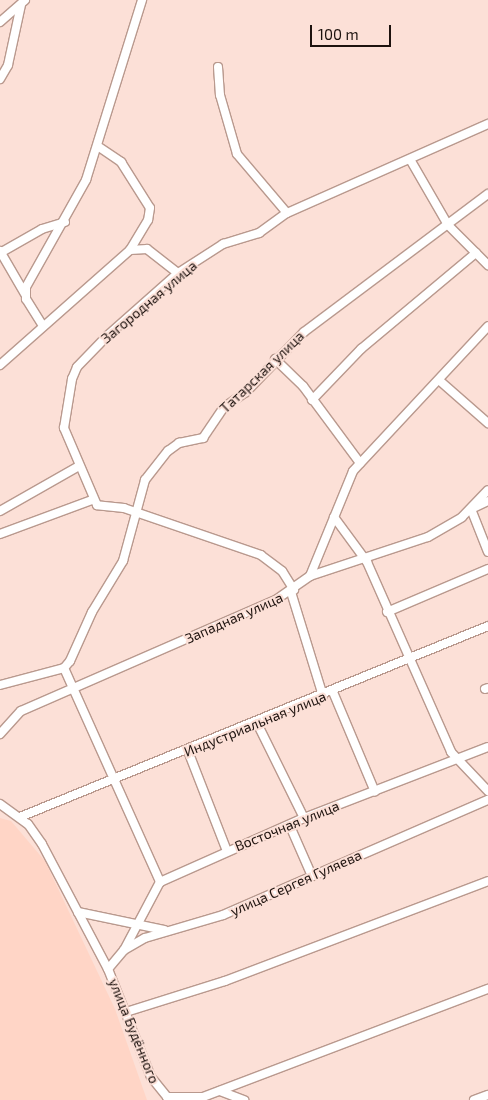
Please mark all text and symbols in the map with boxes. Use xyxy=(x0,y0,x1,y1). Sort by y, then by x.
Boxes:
scale bar xyxy=(313,15,394,47)
text: 100 m xyxy=(318,25,359,43)
street label: Загородная улица xyxy=(98,257,200,347)
street label: Татарская улица xyxy=(216,328,308,416)
street label: Западная улица xyxy=(183,589,285,647)
street label: Индустриальная улица xyxy=(181,688,329,760)
street label: Восточная улица xyxy=(232,797,342,855)
street label: улица Сергея Гуляева xyxy=(228,846,364,920)
street label: улица Будённого xyxy=(105,976,163,1086)

